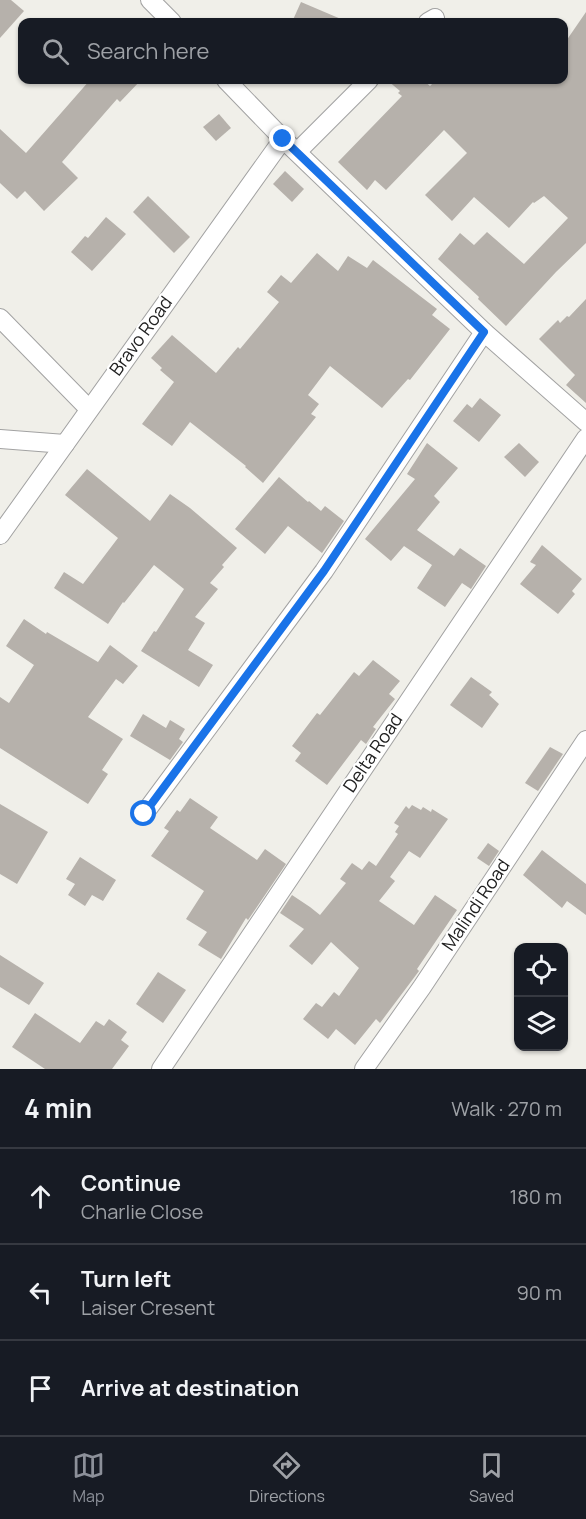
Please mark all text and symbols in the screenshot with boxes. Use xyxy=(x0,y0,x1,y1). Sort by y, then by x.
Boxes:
search box xyxy=(18,18,568,84)
icon: search xyxy=(39,35,72,68)
text: Search here xyxy=(87,36,209,66)
route end xyxy=(269,125,295,151)
street label: Bravo Road xyxy=(103,291,177,380)
street label: Delta Road xyxy=(337,708,407,797)
route start xyxy=(130,800,156,826)
street label: Malindi Road xyxy=(436,854,515,955)
map controls xyxy=(514,943,568,1051)
button: locate xyxy=(514,943,568,997)
button: layers xyxy=(514,997,568,1051)
text: 4 min xyxy=(24,1090,92,1126)
text: Walk · 270 m xyxy=(451,1095,562,1122)
text: Continue xyxy=(81,1168,181,1198)
icon: ahead xyxy=(24,1180,57,1213)
text: 180 m xyxy=(509,1183,562,1210)
text: Charlie Close xyxy=(81,1198,203,1225)
text: Turn left xyxy=(81,1264,171,1294)
icon: left xyxy=(24,1276,57,1309)
text: 90 m xyxy=(516,1279,562,1306)
text: Laiser Cresent xyxy=(81,1294,215,1321)
icon: arrive xyxy=(24,1372,57,1405)
text: Arrive at destination xyxy=(81,1373,299,1403)
tab: Map xyxy=(72,1449,105,1507)
tab: Directions xyxy=(249,1449,325,1507)
tab: Saved xyxy=(469,1449,514,1507)

